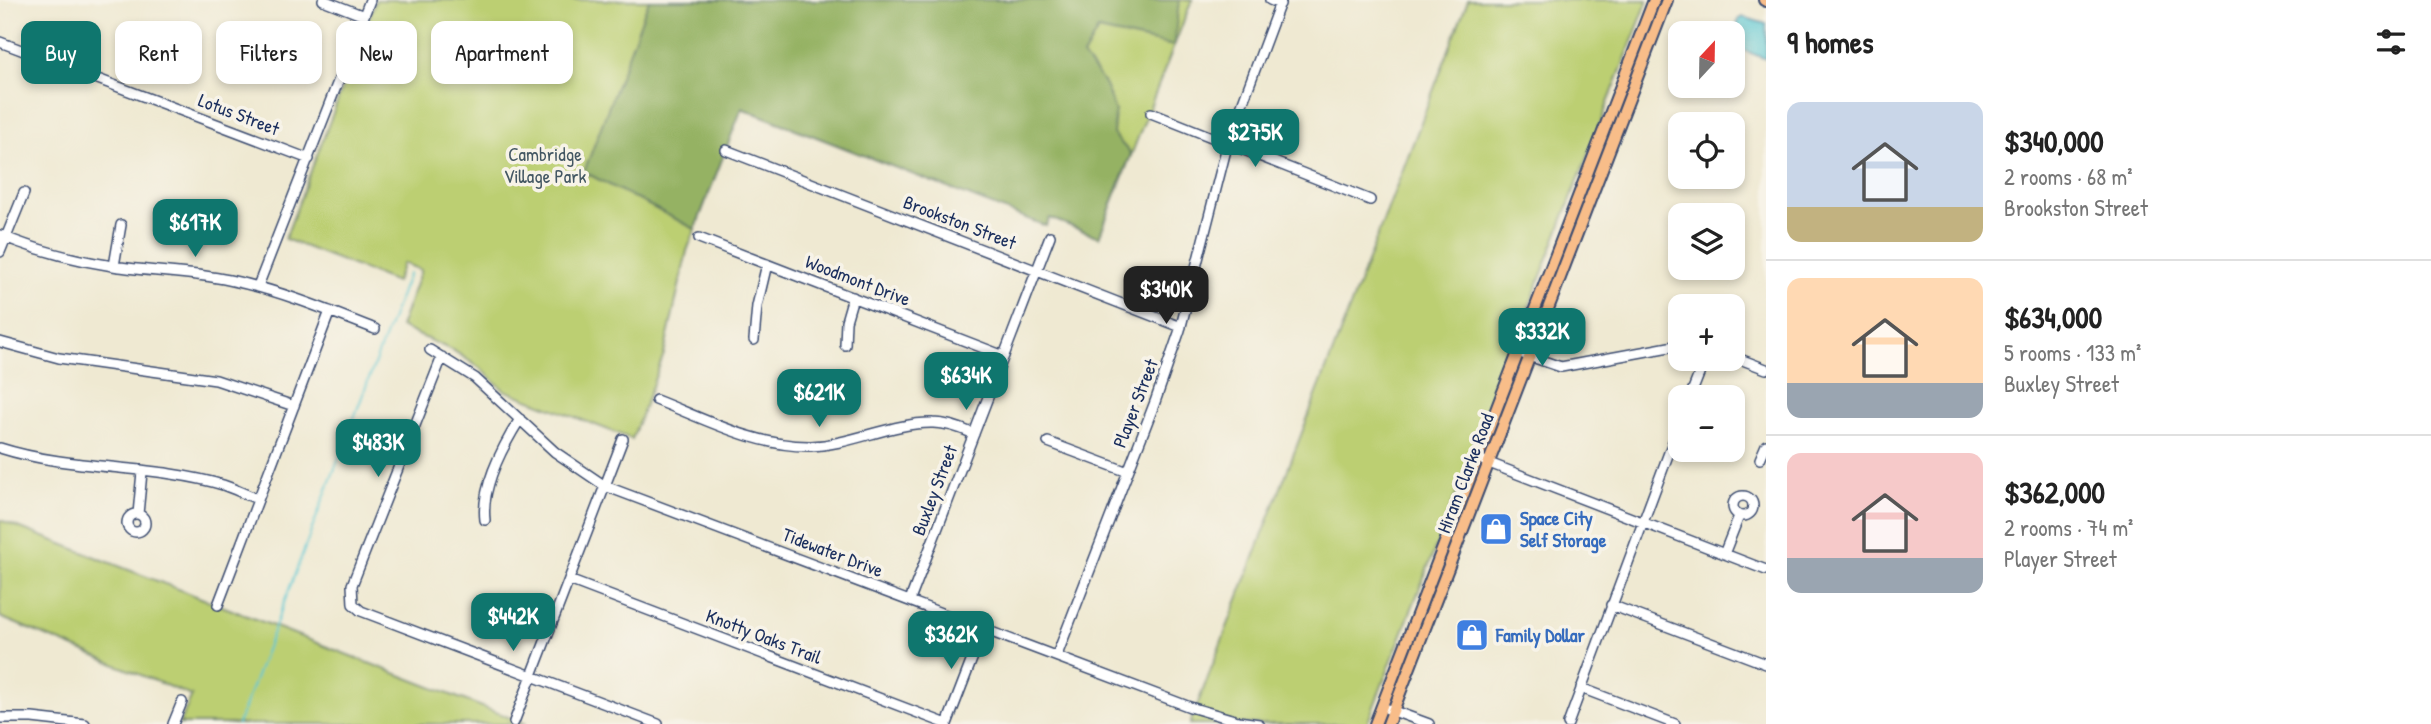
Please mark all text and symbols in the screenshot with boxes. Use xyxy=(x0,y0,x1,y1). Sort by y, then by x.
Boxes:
chip: Buy xyxy=(21,21,101,84)
chip: Rent xyxy=(115,21,202,84)
chip: Filters xyxy=(216,21,322,84)
chip: New xyxy=(336,21,417,84)
chip: Apartment xyxy=(431,21,573,84)
north arrow xyxy=(1668,21,1745,98)
map controls xyxy=(1668,21,1745,462)
text: 9 homes xyxy=(1787,22,1874,62)
icon: filters xyxy=(2372,23,2410,61)
street label: Lotus Street xyxy=(195,87,284,141)
pin: $275K xyxy=(1206,110,1304,169)
button: locate xyxy=(1668,112,1745,189)
text: $275K xyxy=(1227,116,1283,147)
text: $340,000 xyxy=(2004,121,2104,161)
icon: home xyxy=(1843,130,1927,214)
park label: Cambridge Village Park xyxy=(504,141,586,189)
text: 2 rooms · 68 m² xyxy=(2004,161,2132,192)
street label: Brookston Street xyxy=(900,189,1021,256)
text: Brookston Street xyxy=(2004,192,2148,223)
pin: $617K xyxy=(146,200,244,259)
button: layers xyxy=(1668,203,1745,280)
text: $617K xyxy=(169,206,221,237)
street label: Woodmont Drive xyxy=(802,248,915,312)
pin: $340K xyxy=(1117,266,1215,326)
text: $340K xyxy=(1140,273,1192,304)
button: + xyxy=(1668,294,1745,371)
text: $634,000 xyxy=(2004,297,2102,337)
icon: home xyxy=(1843,306,1927,390)
pin: $332K xyxy=(1493,308,1591,368)
text: $332K xyxy=(1514,315,1570,346)
text: 5 rooms · 133 m² xyxy=(2004,337,2141,368)
pin: $634K xyxy=(917,352,1015,412)
street label: Player Street xyxy=(1106,354,1164,451)
text: $634K xyxy=(940,359,992,390)
text: Buxley Street xyxy=(2004,368,2119,399)
pin: $621K xyxy=(770,370,868,429)
text: $621K xyxy=(793,376,845,407)
button: − xyxy=(1668,385,1745,462)
street label: Hiram Clarke Road xyxy=(1430,409,1500,537)
pin: $483K xyxy=(329,420,427,479)
text: $483K xyxy=(352,426,404,457)
street label: Buxley Street xyxy=(905,441,963,539)
text: $362,000 xyxy=(2004,472,2105,512)
icon: home xyxy=(1843,481,1927,565)
place label: Space City Self Storage xyxy=(1520,505,1607,554)
shop icon: Space City Self Storage xyxy=(1477,510,1515,548)
text: 2 rooms · 74 m² xyxy=(2004,512,2133,543)
street label: Tidewater Drive xyxy=(779,521,887,583)
text: Player Street xyxy=(2004,543,2117,574)
pin: $442K xyxy=(464,594,562,653)
text: $442K xyxy=(487,600,539,631)
street label: Knotty Oaks Trail xyxy=(702,602,827,670)
pin: $362K xyxy=(902,612,1000,671)
shop icon: Family Dollar xyxy=(1453,616,1491,654)
text: $362K xyxy=(924,618,978,649)
place label: Family Dollar xyxy=(1495,622,1586,649)

